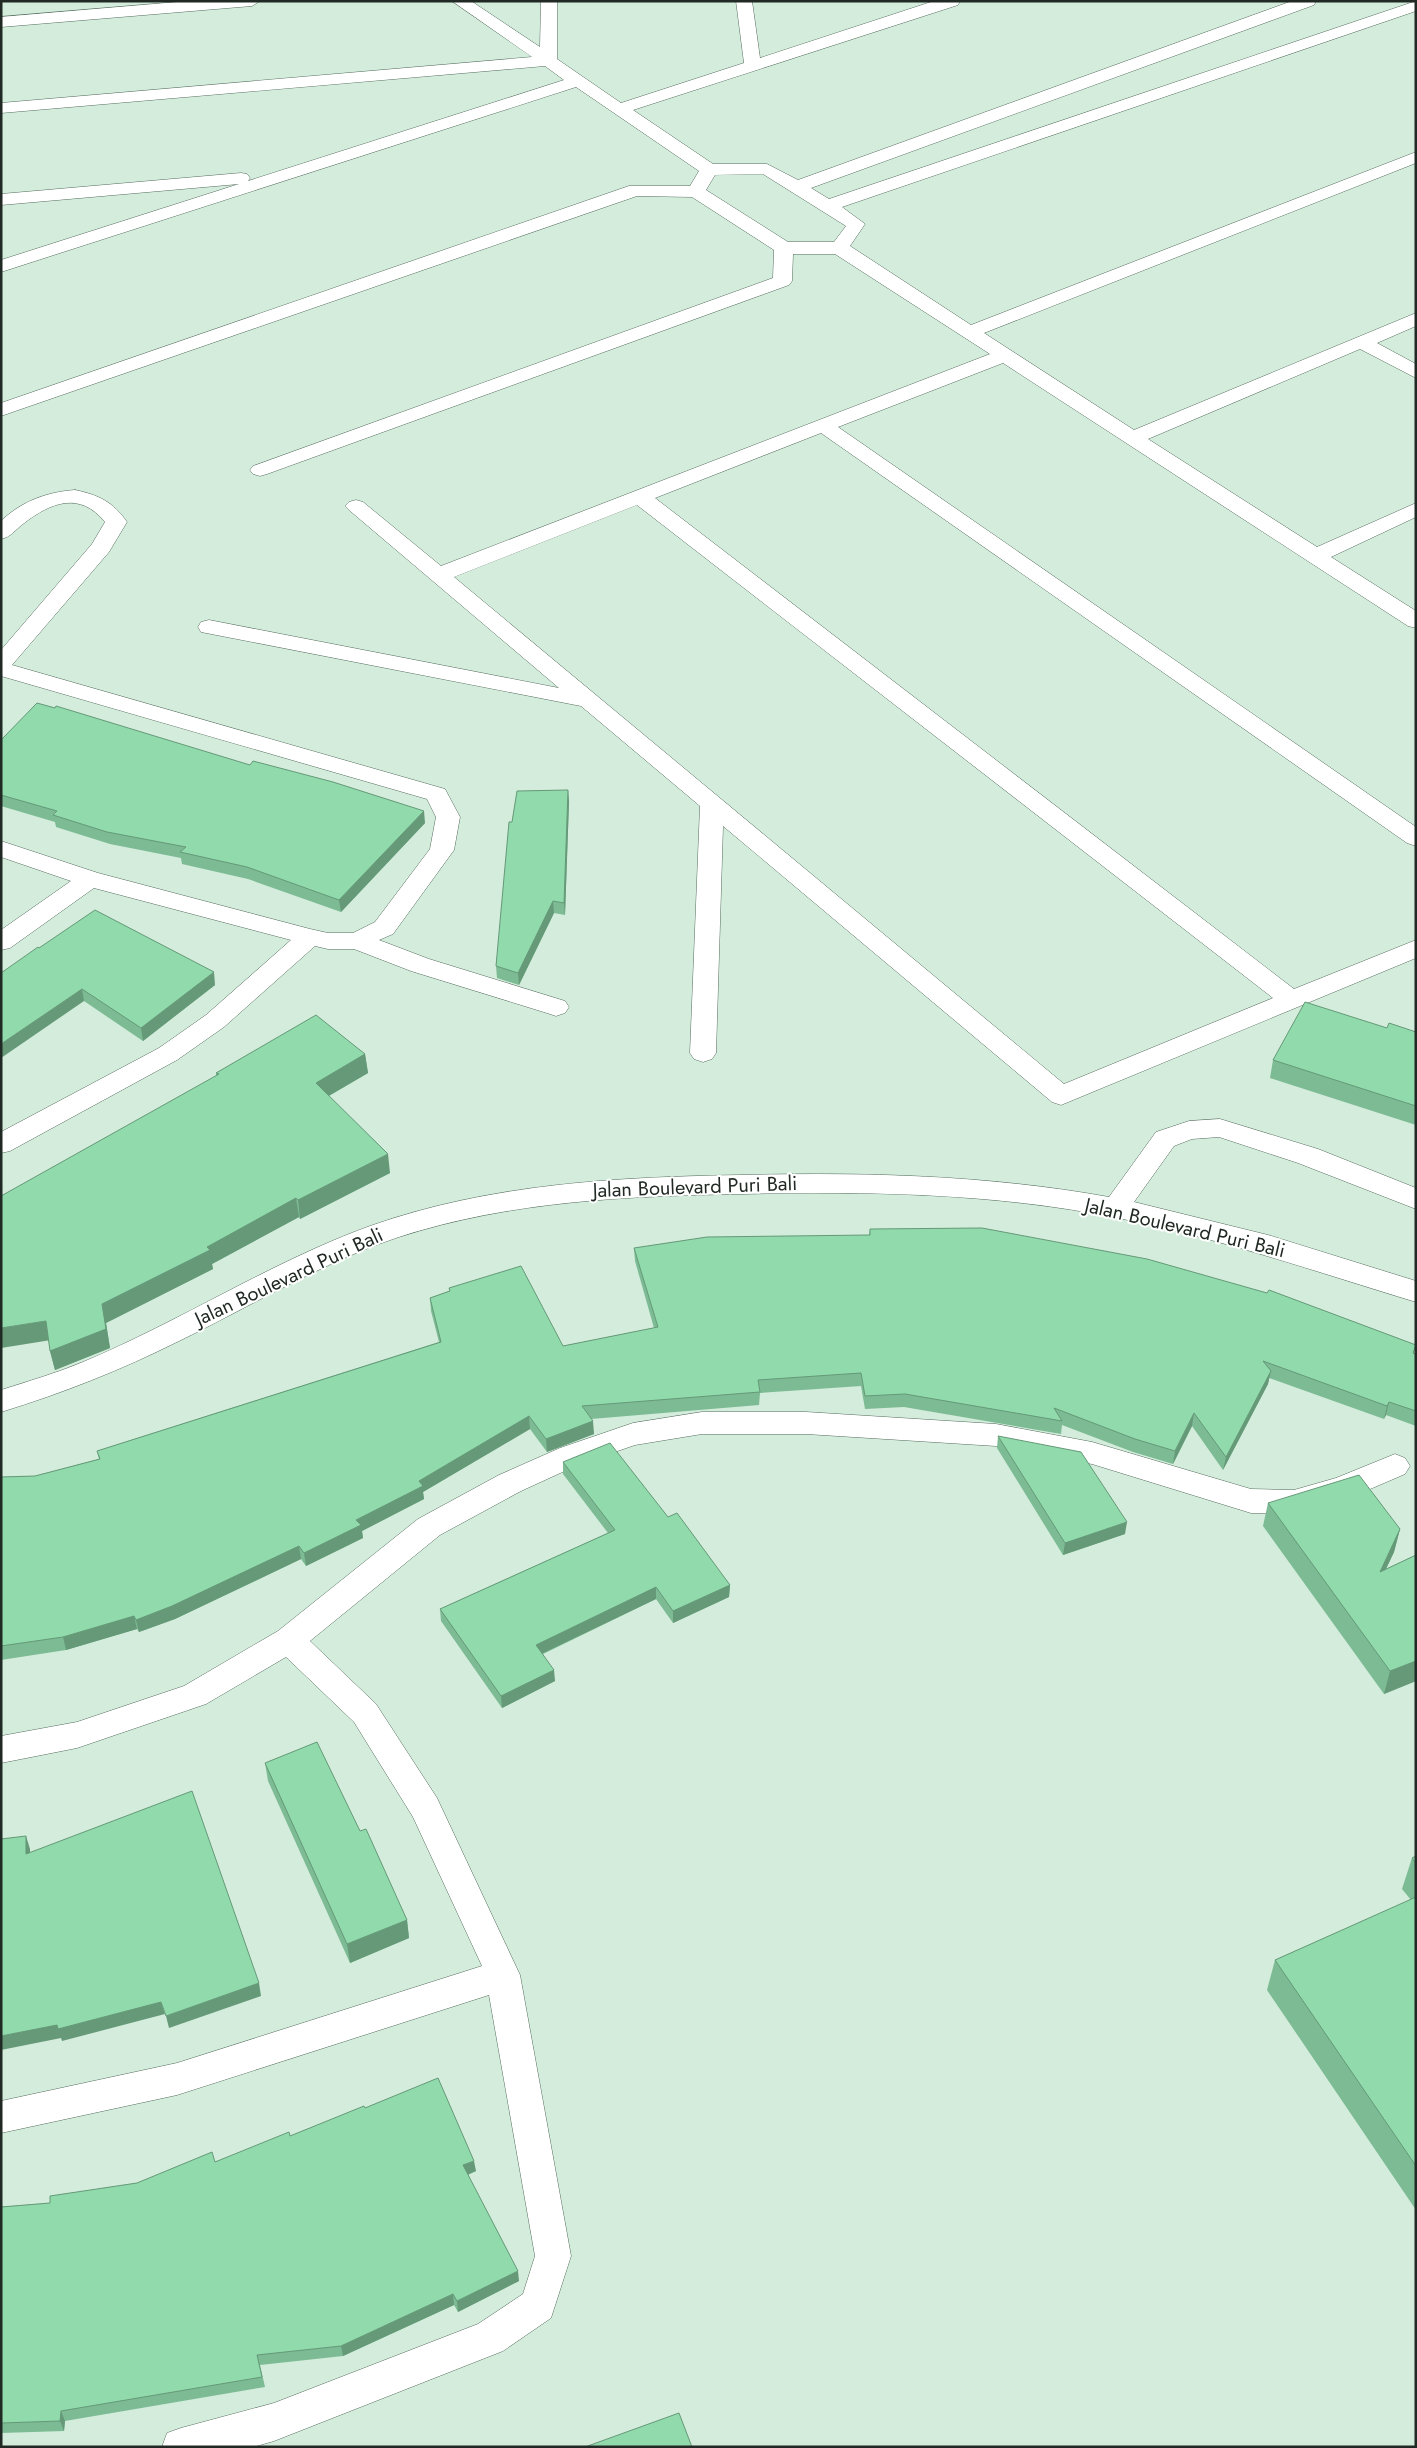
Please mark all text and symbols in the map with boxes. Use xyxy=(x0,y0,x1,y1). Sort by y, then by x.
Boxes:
street label: Jalan Boulevard Puri Bali xyxy=(589,1169,798,1205)
street label: Jalan Boulevard Puri Bali xyxy=(1079,1190,1288,1265)
street label: Jalan Boulevard Puri Bali xyxy=(187,1221,388,1335)

